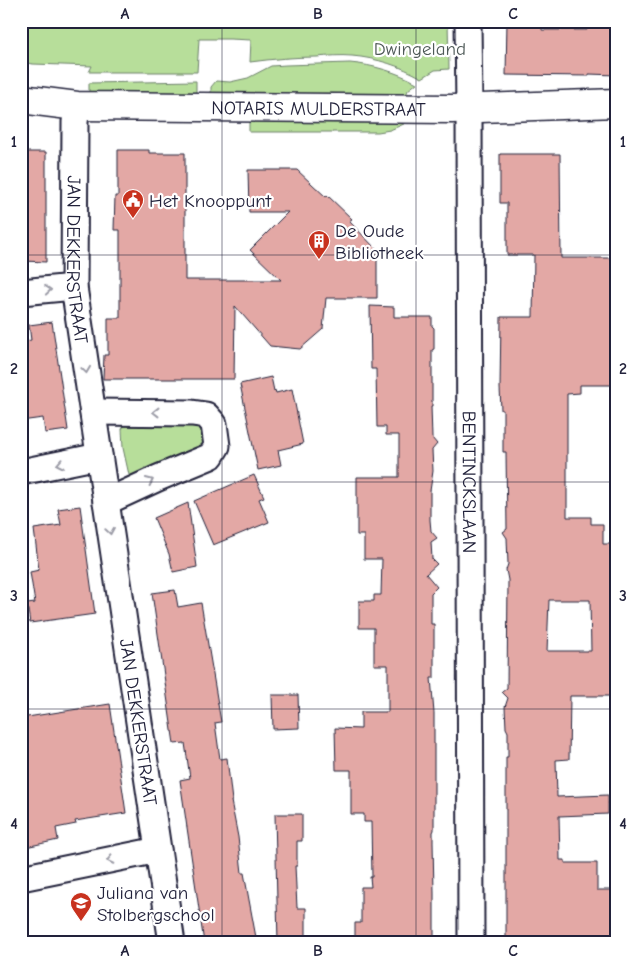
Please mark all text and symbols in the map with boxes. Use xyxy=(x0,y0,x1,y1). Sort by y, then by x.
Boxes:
text: A xyxy=(121,5,130,23)
text: B xyxy=(313,5,323,23)
text: C xyxy=(508,5,518,23)
park label: Dwingeland xyxy=(374,38,466,60)
street label: NOTARIS MULDERSTRAAT xyxy=(211,97,426,121)
text: 1 xyxy=(11,133,17,151)
text: 1 xyxy=(620,133,626,151)
street label: JAN DEKKERSTRAAT xyxy=(61,176,92,345)
public building icon: Het Knooppunt xyxy=(121,188,145,219)
place label: Het Knooppunt xyxy=(149,190,272,212)
place label: De Oude Bibliotheek xyxy=(335,220,424,264)
building icon: De Oude Bibliotheek xyxy=(307,229,331,260)
one-way arrow xyxy=(44,284,52,295)
text: 2 xyxy=(10,360,18,378)
text: 2 xyxy=(619,360,627,378)
one-way arrow xyxy=(81,366,91,375)
one-way arrow xyxy=(152,407,160,417)
street label: BENTINCKSLAAN xyxy=(458,411,480,553)
one-way arrow xyxy=(56,458,65,468)
one-way arrow xyxy=(145,477,154,488)
one-way arrow xyxy=(105,527,115,535)
text: 3 xyxy=(10,587,18,605)
text: 3 xyxy=(619,587,627,605)
street label: JAN DEKKERSTRAAT xyxy=(115,637,161,807)
text: 4 xyxy=(10,815,18,833)
text: 4 xyxy=(619,815,627,833)
one-way arrow xyxy=(106,854,115,865)
place label: Juliana van Stolbergschool xyxy=(97,882,215,926)
school or university icon: Juliana van Stolbergschool xyxy=(69,891,93,922)
text: A xyxy=(121,942,130,960)
text: B xyxy=(313,942,323,960)
text: C xyxy=(508,942,518,960)

